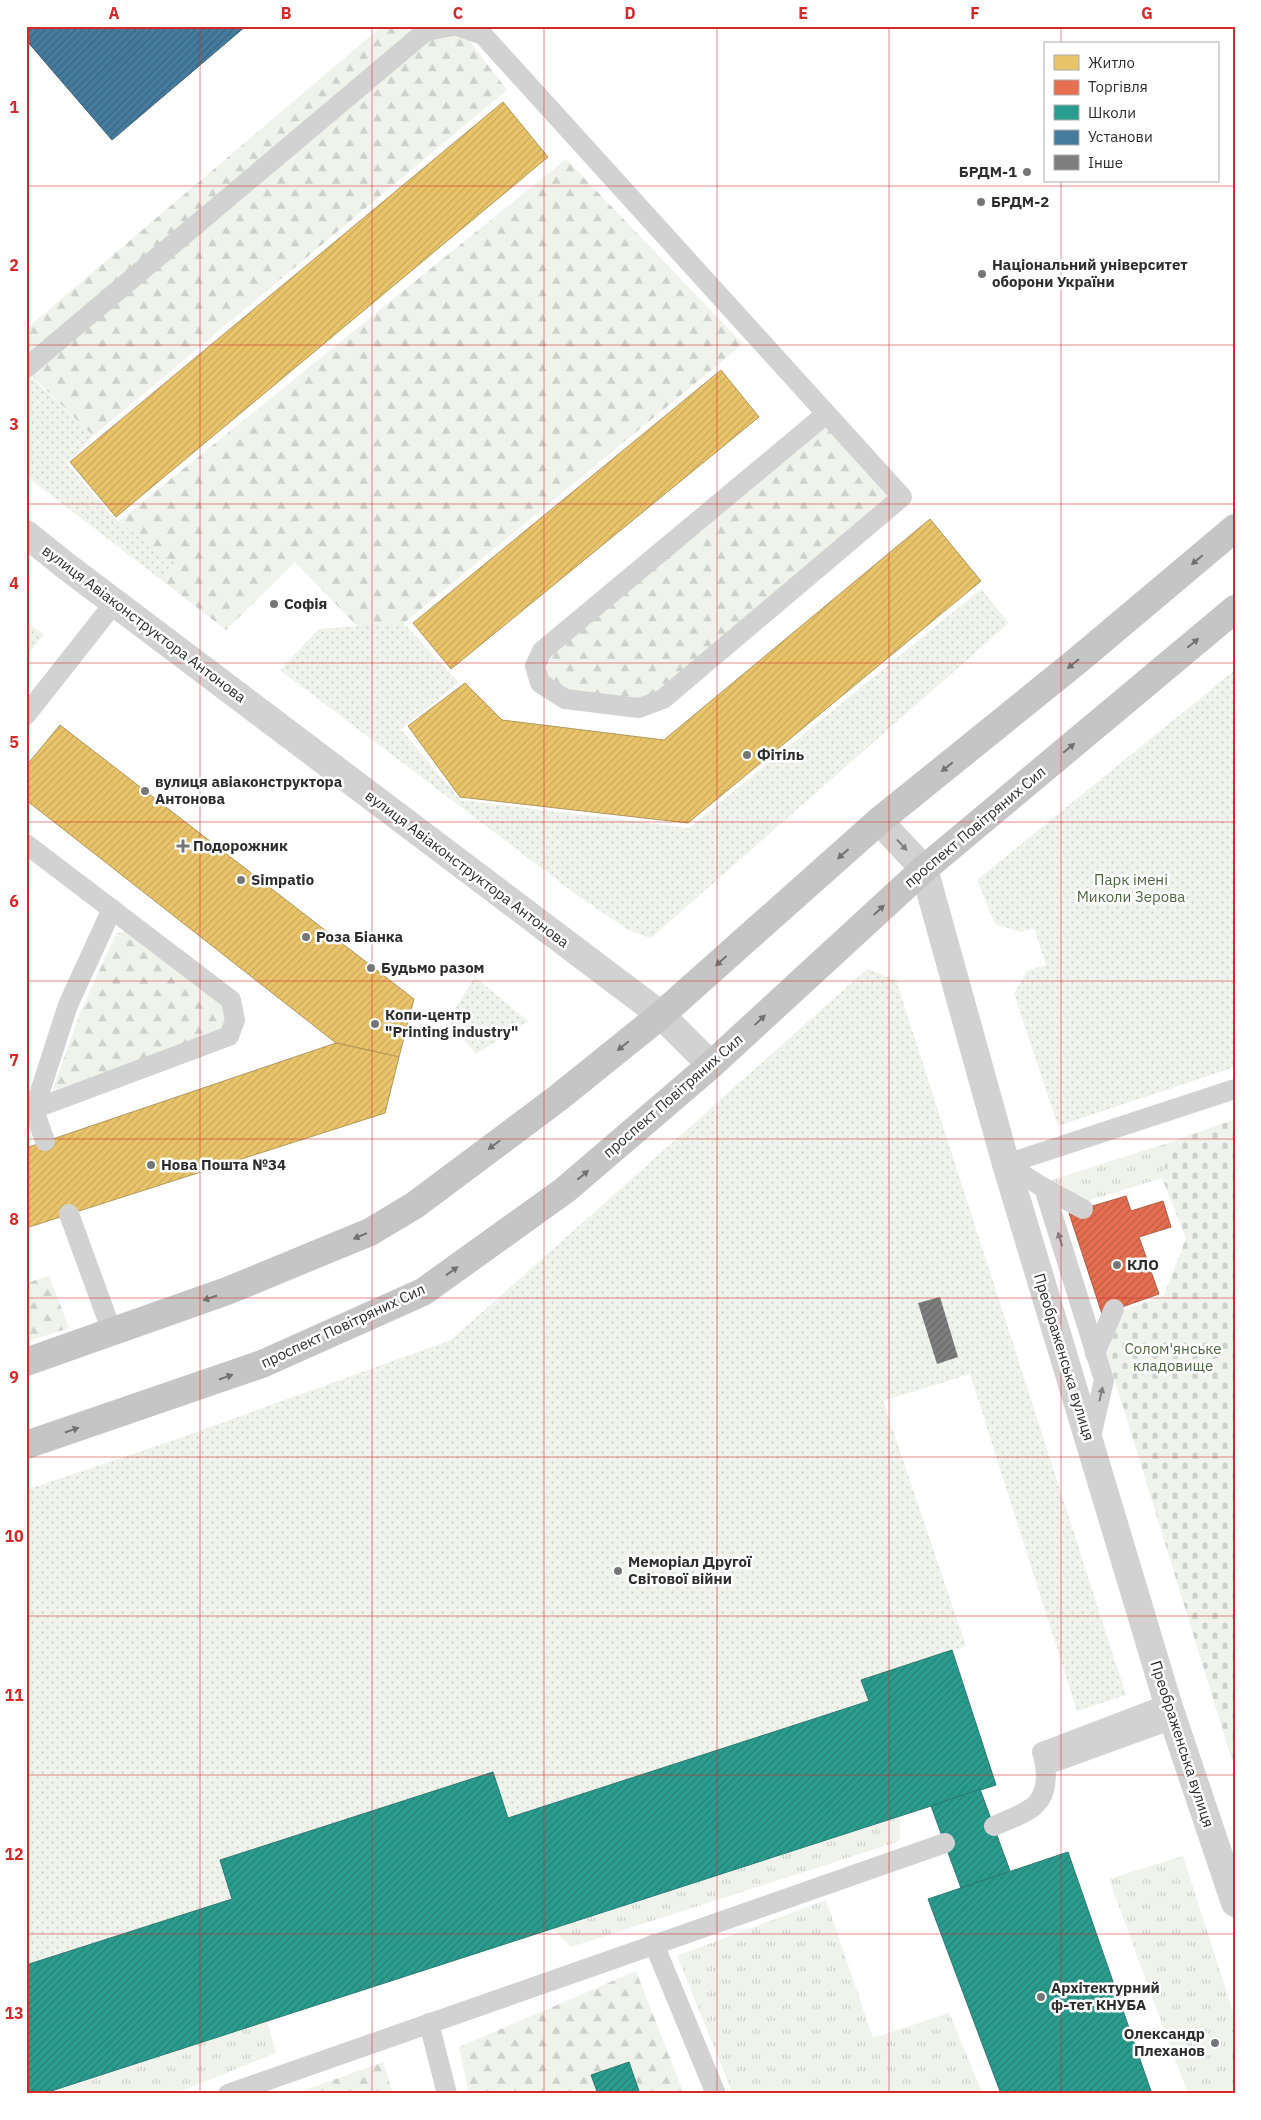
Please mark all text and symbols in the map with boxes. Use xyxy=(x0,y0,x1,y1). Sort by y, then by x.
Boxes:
text: A xyxy=(109,3,120,23)
text: B xyxy=(281,3,292,23)
text: C xyxy=(453,3,463,23)
text: D xyxy=(624,3,636,23)
text: E xyxy=(798,3,808,23)
text: F xyxy=(970,3,980,23)
text: G xyxy=(1141,3,1153,23)
legend xyxy=(1044,42,1218,182)
text: Житло xyxy=(1088,53,1135,72)
text: Торгівля xyxy=(1088,77,1148,96)
text: 1 xyxy=(9,97,19,117)
text: Школи xyxy=(1088,103,1136,122)
text: Установи xyxy=(1088,127,1153,146)
text: Інше xyxy=(1088,153,1123,172)
place label: БРДМ-1 xyxy=(959,162,1017,181)
marker: БРДМ-1 xyxy=(1021,166,1033,178)
place label: БРДМ-2 xyxy=(991,192,1049,211)
marker: БРДМ-2 xyxy=(975,196,987,208)
text: 2 xyxy=(9,255,19,275)
place label: Національний університет оборони України xyxy=(992,255,1188,291)
marker: Національний університет оборони України xyxy=(976,268,988,280)
text: 3 xyxy=(9,414,19,434)
street label: вулиця Авіаконструктора Антонова xyxy=(39,541,250,706)
one-way arrow xyxy=(1191,554,1204,565)
text: 4 xyxy=(9,573,19,593)
place label: Софія xyxy=(284,594,327,613)
marker: Софія xyxy=(268,598,280,610)
one-way arrow xyxy=(1186,638,1199,649)
one-way arrow xyxy=(1067,659,1080,670)
text: 5 xyxy=(9,732,19,752)
one-way arrow xyxy=(1062,742,1075,753)
place label: Фітіль xyxy=(757,745,805,764)
marker: Фітіль xyxy=(741,749,753,761)
one-way arrow xyxy=(941,761,954,772)
street label: проспект Повітряних Сил xyxy=(900,762,1049,891)
place label: вулиця авіаконструктора Антонова xyxy=(155,772,343,808)
marker: вулиця авіаконструктора Антонова xyxy=(139,785,151,797)
street label: вулиця Авіаконструктора Антонова xyxy=(362,786,573,951)
place label: Подорожник xyxy=(193,836,288,855)
one-way arrow xyxy=(896,839,908,851)
marker: Подорожник xyxy=(177,840,189,852)
one-way arrow xyxy=(836,848,849,859)
place label: Simpatio xyxy=(251,870,314,889)
park label: Парк імені Миколи Зерова xyxy=(1077,870,1185,906)
marker: Simpatio xyxy=(235,874,247,886)
text: 6 xyxy=(9,891,19,911)
one-way arrow xyxy=(873,904,885,916)
place label: Роза Біанка xyxy=(316,927,404,946)
marker: Роза Біанка xyxy=(300,931,312,943)
one-way arrow xyxy=(716,955,728,967)
place label: Будьмо разом xyxy=(381,958,485,977)
marker: Будьмо разом xyxy=(365,962,377,974)
place label: Копи-центр "Printing industry" xyxy=(385,1005,519,1041)
one-way arrow xyxy=(753,1014,765,1026)
marker: Копи-центр "Printing industry" xyxy=(369,1018,381,1030)
street label: проспект Повітряних Сил xyxy=(599,1030,746,1162)
one-way arrow xyxy=(617,1040,630,1051)
text: 7 xyxy=(9,1050,19,1070)
one-way arrow xyxy=(488,1140,501,1151)
place label: Нова Пошта №34 xyxy=(161,1155,286,1174)
marker: Нова Пошта №34 xyxy=(145,1159,157,1171)
one-way arrow xyxy=(576,1170,589,1181)
text: 8 xyxy=(9,1209,19,1229)
one-way arrow xyxy=(1055,1231,1063,1246)
one-way arrow xyxy=(353,1233,367,1241)
place label: КЛО xyxy=(1127,1255,1159,1274)
marker: КЛО xyxy=(1111,1259,1123,1271)
one-way arrow xyxy=(445,1266,459,1276)
street label: Преображенська вулиця xyxy=(1030,1271,1099,1443)
street label: проспект Повітряних Сил xyxy=(258,1279,428,1372)
one-way arrow xyxy=(202,1294,217,1302)
park label: Солом'янське кладовище xyxy=(1125,1339,1221,1375)
text: 9 xyxy=(9,1367,19,1387)
one-way arrow xyxy=(219,1372,234,1380)
one-way arrow xyxy=(1097,1386,1105,1402)
one-way arrow xyxy=(65,1425,80,1433)
text: 10 xyxy=(4,1526,24,1546)
place label: Меморіал Другої Світової війни xyxy=(628,1552,752,1588)
marker: Меморіал Другої Світової війни xyxy=(612,1565,624,1577)
street label: Преображенська вулиця xyxy=(1147,1658,1218,1830)
text: 11 xyxy=(4,1685,24,1705)
text: 12 xyxy=(4,1844,24,1864)
place label: Архітектурний ф-тет КНУБА xyxy=(1051,1978,1160,2014)
marker: Архітектурний ф-тет КНУБА xyxy=(1035,1991,1047,2003)
text: 13 xyxy=(4,2003,24,2023)
place label: Олександр Плеханов xyxy=(1124,2024,1205,2060)
marker: Олександр Плеханов xyxy=(1209,2037,1221,2049)

